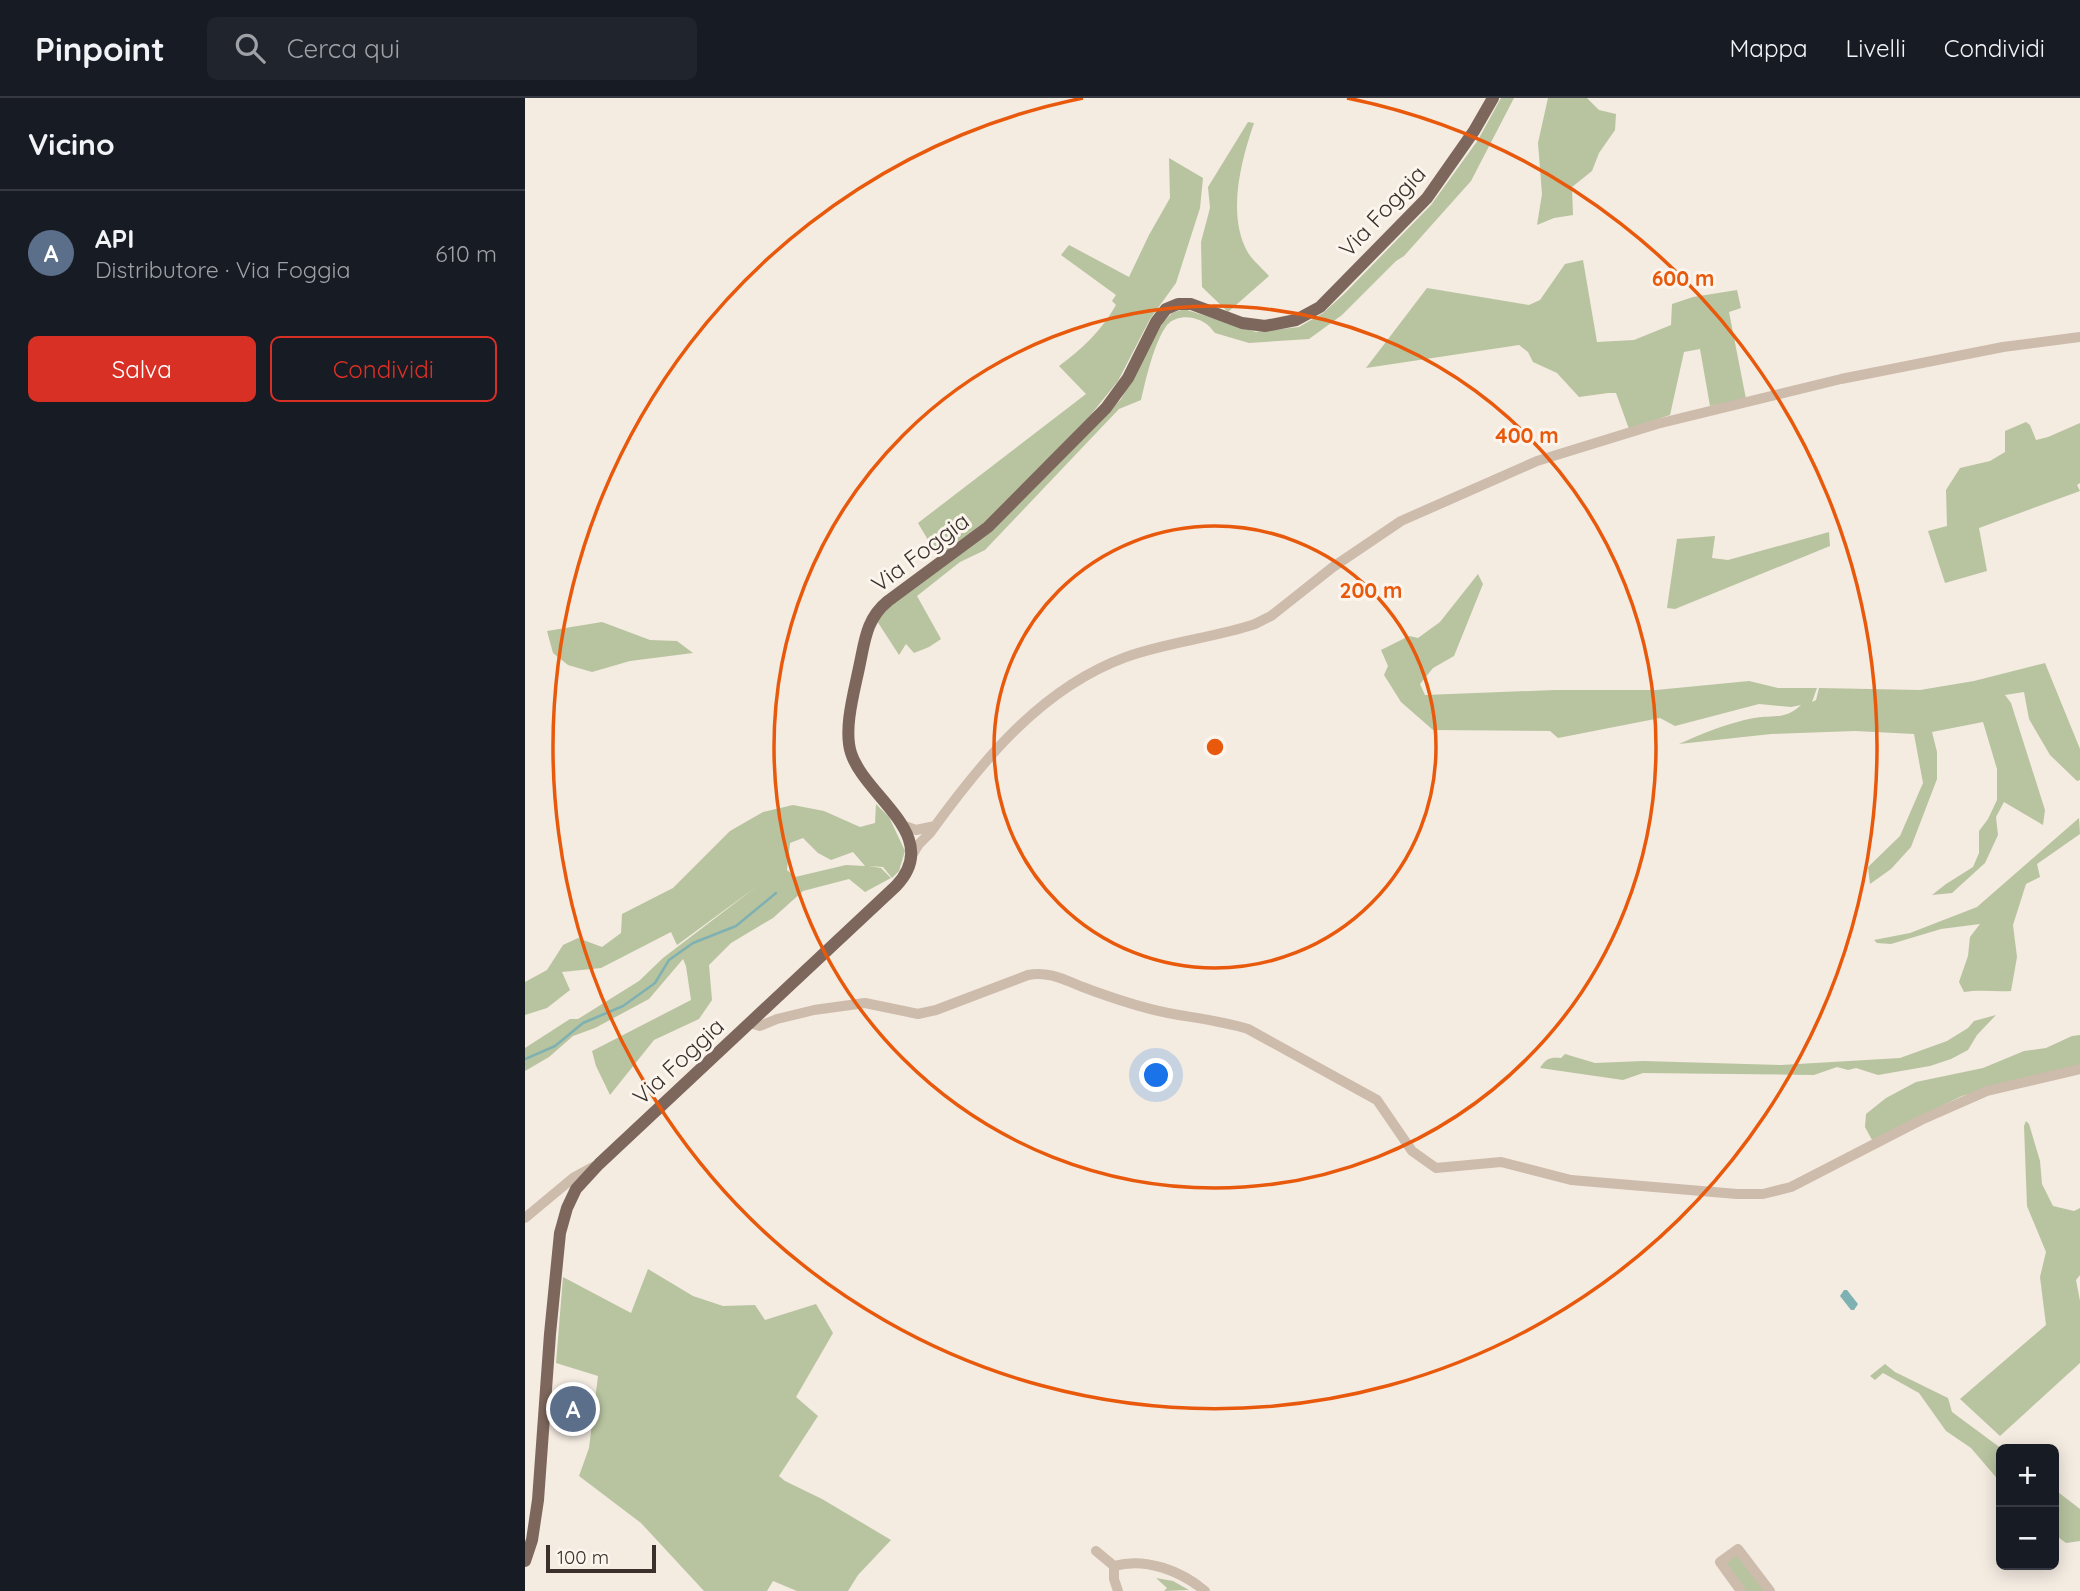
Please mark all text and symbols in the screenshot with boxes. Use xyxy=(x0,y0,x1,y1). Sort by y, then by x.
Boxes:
search box xyxy=(207,17,697,80)
text: Pinpoint xyxy=(35,28,165,69)
icon: search xyxy=(231,29,269,67)
text: Cerca qui xyxy=(287,32,400,65)
text: Mappa xyxy=(1730,33,1808,63)
text: Livelli xyxy=(1846,33,1906,63)
text: Condividi xyxy=(1944,33,2045,63)
text: Vicino xyxy=(28,125,115,163)
street label: Via Foggia xyxy=(1332,159,1432,263)
text: API xyxy=(95,222,134,255)
text: A xyxy=(44,239,58,268)
text: 610 m xyxy=(435,239,497,268)
text: Distributore · Via Foggia xyxy=(95,255,350,284)
text: 600 m xyxy=(1652,265,1714,291)
button: Salva xyxy=(28,336,256,402)
button: Condividi xyxy=(270,336,497,402)
text: 400 m xyxy=(1495,422,1559,448)
street label: Via Foggia xyxy=(866,506,974,598)
text: 200 m xyxy=(1340,577,1402,603)
centre of rings xyxy=(1203,735,1227,759)
street label: Via Foggia xyxy=(626,1011,730,1111)
your location xyxy=(1139,1058,1173,1092)
pin: A xyxy=(550,1383,596,1435)
map controls xyxy=(1996,1444,2059,1570)
button: + xyxy=(1996,1444,2059,1507)
button: − xyxy=(1996,1507,2059,1570)
scale bar xyxy=(546,1542,656,1574)
text: 100 m xyxy=(557,1545,609,1569)

